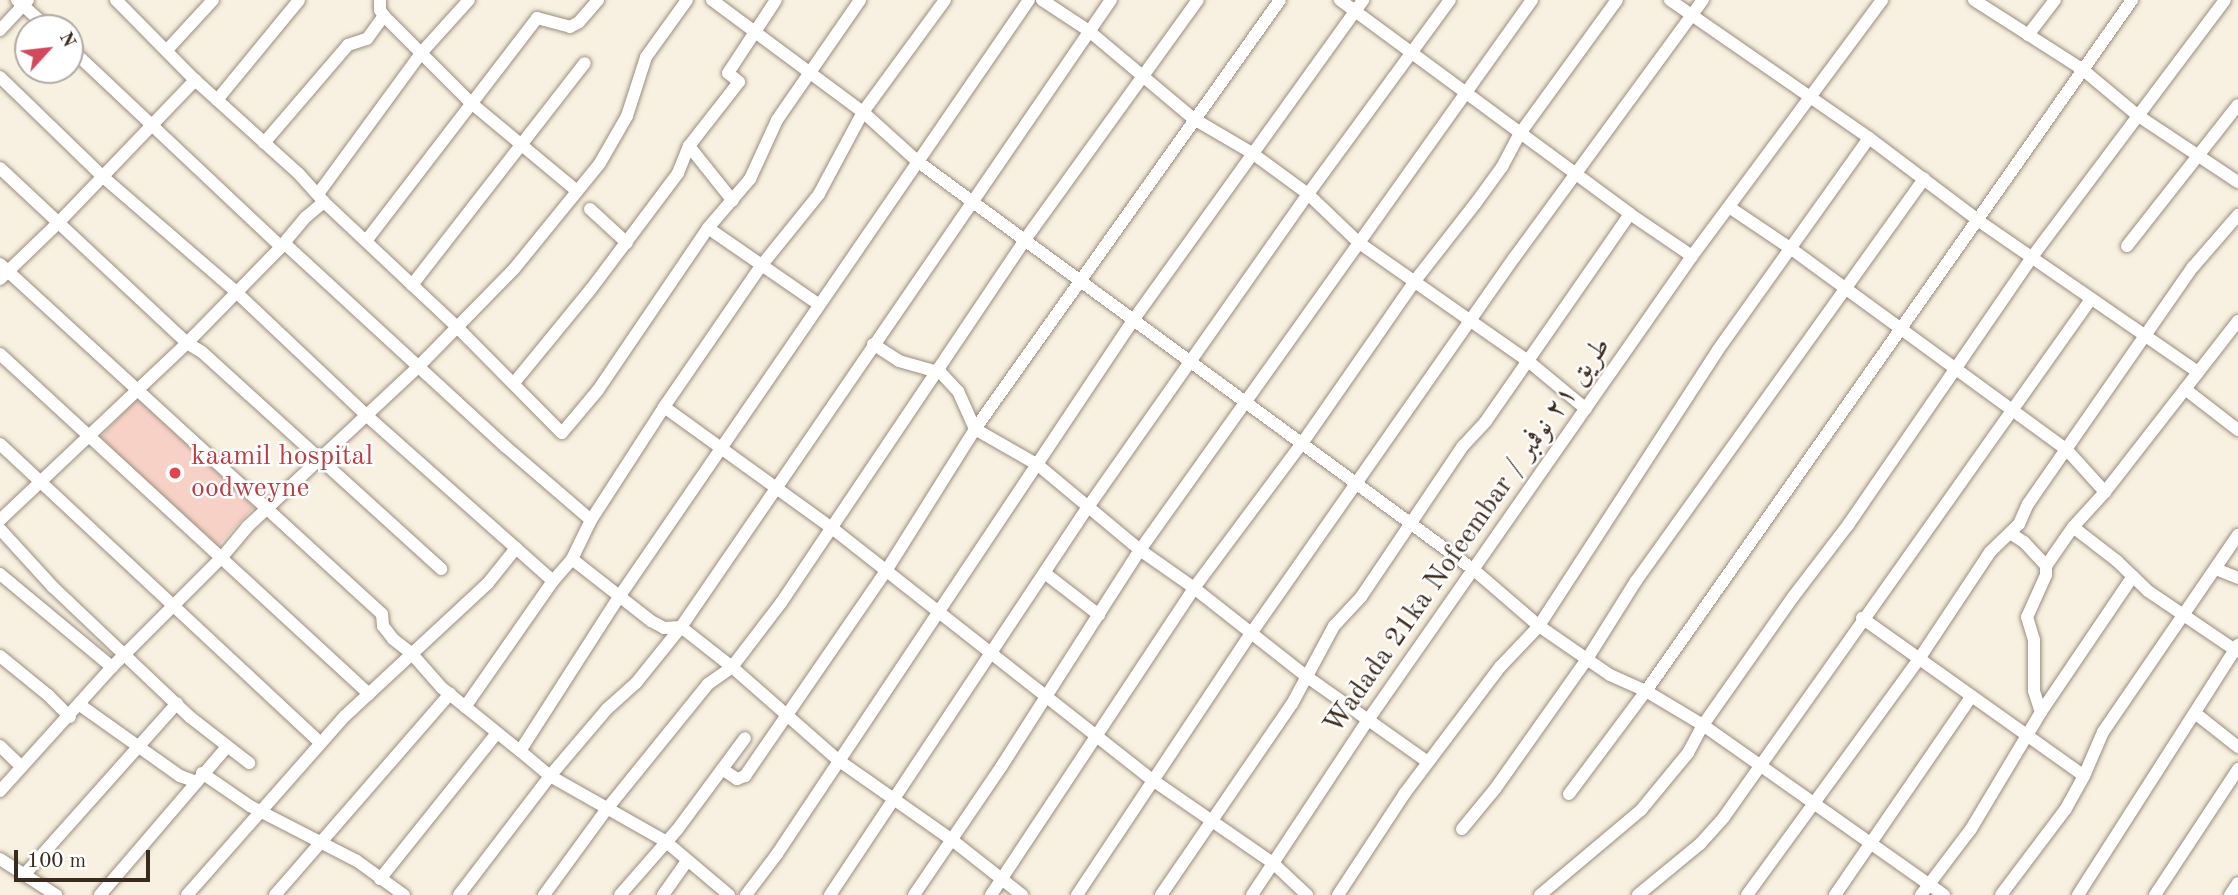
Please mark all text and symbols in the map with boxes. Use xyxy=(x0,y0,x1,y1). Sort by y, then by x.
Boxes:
north arrow xyxy=(14,14,84,84)
text: N xyxy=(55,29,78,51)
street label: Wadada 21ka Nofeembar / طريق ٢١ نوفمبر xyxy=(1318,331,1618,741)
place label: kaamil hospital oodweyne xyxy=(191,440,373,506)
marker: kaamil hospital oodweyne xyxy=(165,463,185,483)
scale bar xyxy=(18,836,154,880)
text: 100 m xyxy=(27,851,86,872)

